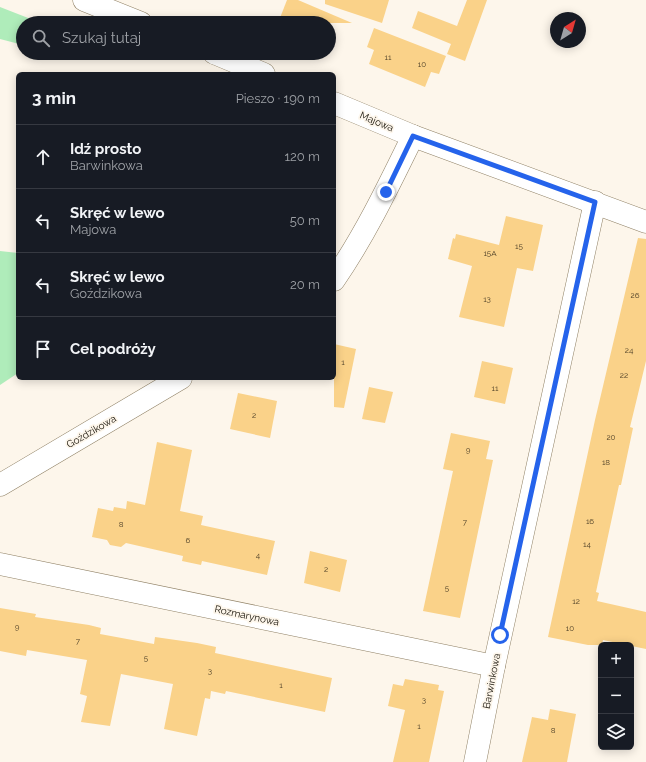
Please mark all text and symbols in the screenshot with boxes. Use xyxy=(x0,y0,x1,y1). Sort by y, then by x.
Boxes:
north arrow xyxy=(550,12,586,48)
search box xyxy=(16,16,336,60)
icon: search xyxy=(30,27,52,49)
text: Szukaj tutaj xyxy=(62,29,141,47)
house number: 11 xyxy=(385,52,392,62)
house number: 10 xyxy=(418,59,426,69)
text: 3 min xyxy=(32,88,76,108)
text: Pieszo · 190 m xyxy=(236,91,320,106)
street label: Majowa xyxy=(358,109,395,133)
text: Idź prosto xyxy=(70,140,141,158)
icon: ahead xyxy=(32,146,54,168)
text: 120 m xyxy=(284,149,320,164)
text: Barwinkowa xyxy=(70,158,143,173)
route end xyxy=(377,183,395,201)
text: Skręć w lewo xyxy=(70,204,165,222)
icon: left xyxy=(32,210,54,232)
text: 50 m xyxy=(290,213,320,228)
text: Majowa xyxy=(70,222,116,237)
house number: 15 xyxy=(515,241,524,251)
house number: 15A xyxy=(483,248,497,258)
text: Skręć w lewo xyxy=(70,268,165,286)
icon: left xyxy=(32,274,54,296)
text: 20 m xyxy=(290,277,320,292)
text: Goździkowa xyxy=(70,286,142,301)
house number: 26 xyxy=(631,290,640,300)
house number: 13 xyxy=(483,294,491,304)
icon: arrive xyxy=(32,338,54,360)
text: Cel podróży xyxy=(70,340,156,358)
house number: 24 xyxy=(625,345,634,355)
house number: 1 xyxy=(341,357,345,367)
house number: 22 xyxy=(620,370,628,380)
house number: 11 xyxy=(492,383,499,393)
house number: 2 xyxy=(252,410,256,420)
street label: Goździkowa xyxy=(65,413,118,450)
house number: 20 xyxy=(606,432,616,442)
house number: 9 xyxy=(466,445,471,455)
house number: 18 xyxy=(602,457,610,467)
house number: 16 xyxy=(586,516,594,526)
house number: 7 xyxy=(463,517,468,527)
house number: 8 xyxy=(119,519,124,529)
house number: 6 xyxy=(186,535,191,545)
house number: 14 xyxy=(583,539,592,549)
house number: 4 xyxy=(256,550,261,560)
house number: 2 xyxy=(324,564,328,574)
house number: 5 xyxy=(445,583,450,593)
house number: 12 xyxy=(572,596,580,606)
street label: Rozmarynowa xyxy=(214,603,280,628)
house number: 9 xyxy=(15,622,20,632)
house number: 10 xyxy=(566,623,574,633)
route start xyxy=(491,626,509,644)
house number: 7 xyxy=(76,636,81,646)
map controls xyxy=(598,642,634,750)
button: + xyxy=(598,642,634,678)
house number: 5 xyxy=(144,653,149,663)
street label: Barwinkowa xyxy=(481,653,502,710)
house number: 3 xyxy=(208,666,212,676)
button: − xyxy=(598,678,634,714)
house number: 1 xyxy=(279,680,283,690)
house number: 3 xyxy=(422,695,426,705)
button: layers xyxy=(598,714,634,750)
house number: 1 xyxy=(417,721,421,731)
house number: 8 xyxy=(551,725,556,735)

